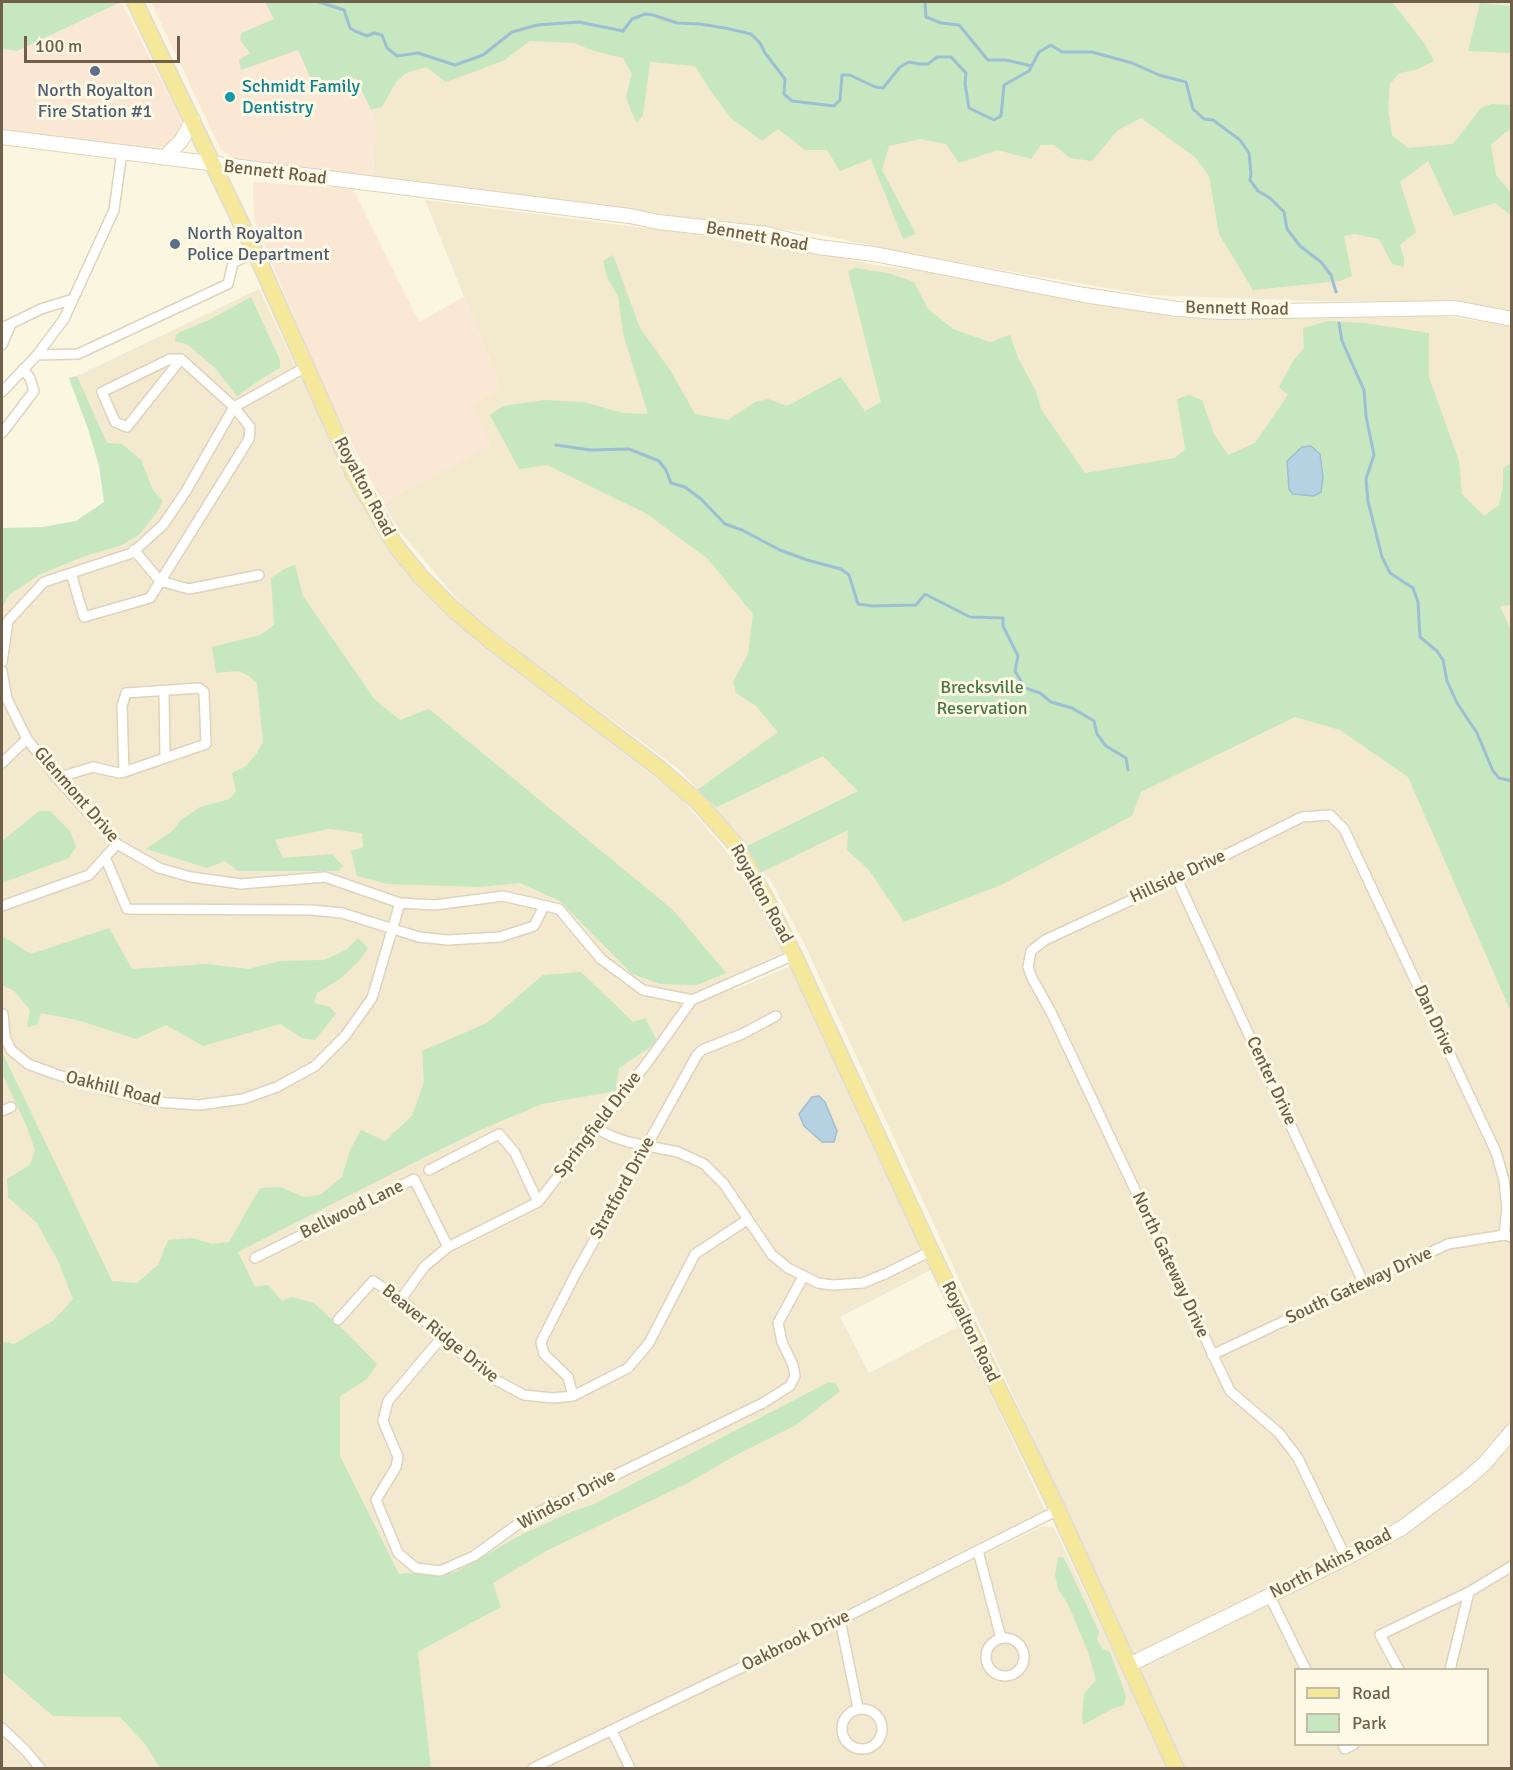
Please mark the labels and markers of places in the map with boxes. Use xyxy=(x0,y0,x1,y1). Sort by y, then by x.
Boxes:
marker: North Royalton Fire Station #1 xyxy=(88,64,102,78)
place label: Schmidt Family Dentistry xyxy=(242,76,360,118)
place label: North Royalton Fire Station #1 xyxy=(37,80,153,122)
marker: Schmidt Family Dentistry xyxy=(223,90,237,104)
place label: North Royalton Police Department xyxy=(187,223,330,266)
marker: North Royalton Police Department xyxy=(168,237,182,251)

